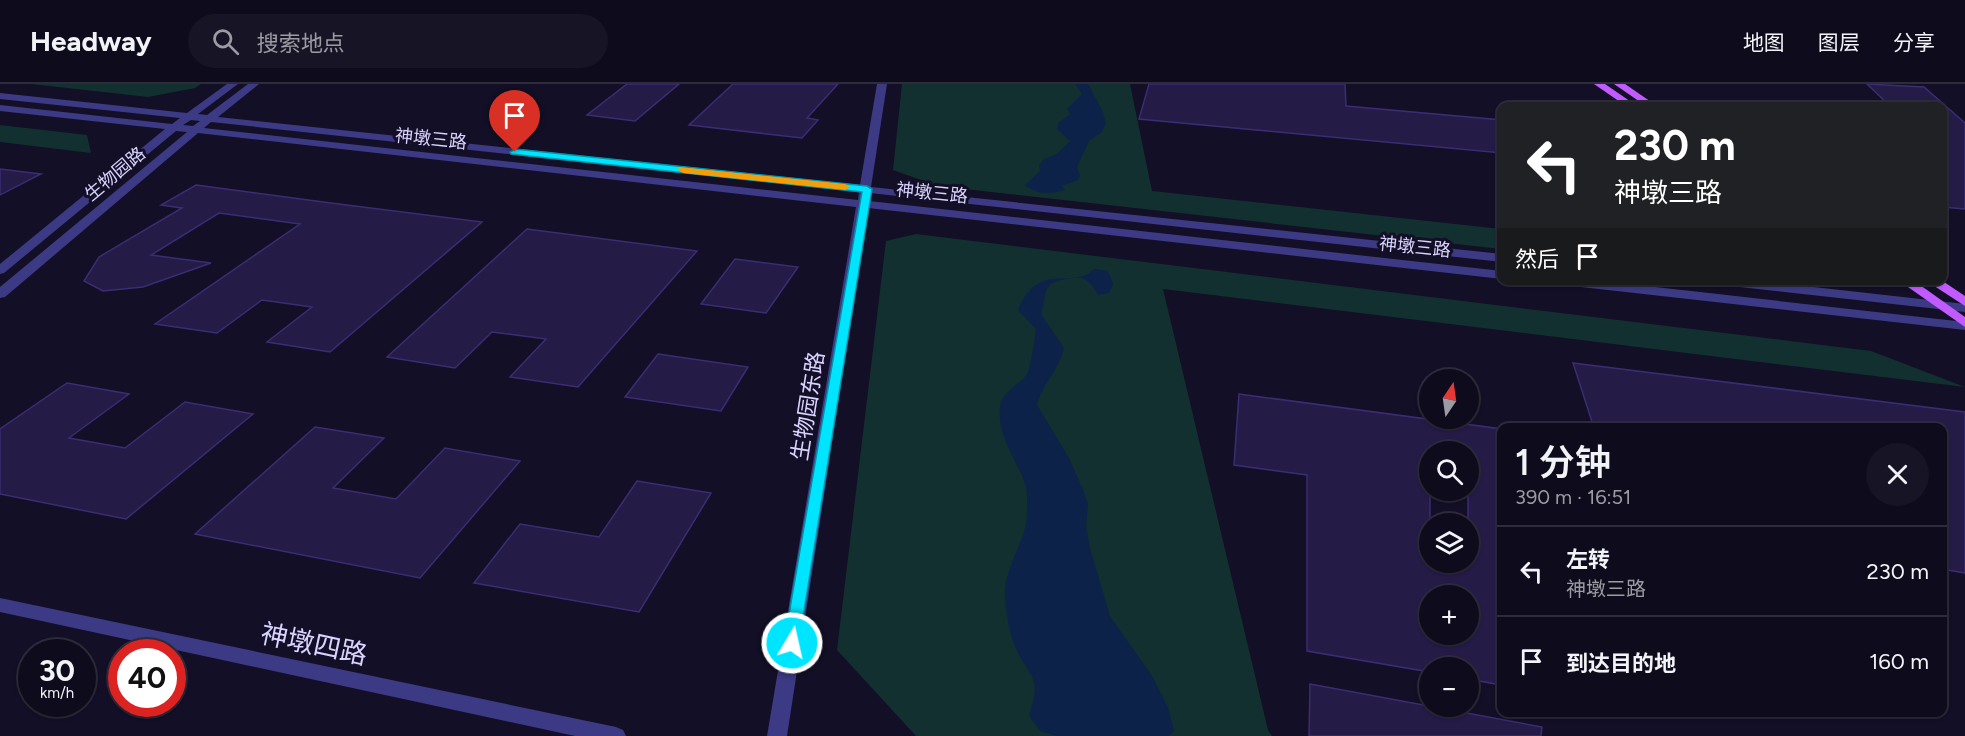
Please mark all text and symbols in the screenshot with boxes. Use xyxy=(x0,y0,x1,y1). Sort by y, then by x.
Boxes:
search box xyxy=(188,14,608,68)
text: Headway xyxy=(30,24,152,58)
icon: search xyxy=(209,25,242,58)
text: 搜索地点 xyxy=(257,30,345,57)
text: 地图 xyxy=(1743,30,1785,55)
text: 图层 xyxy=(1818,30,1860,55)
text: 分享 xyxy=(1893,30,1935,55)
pin xyxy=(489,90,540,152)
icon: arrive xyxy=(498,99,531,132)
text: 230 m xyxy=(1614,120,1736,171)
street label: 神墩三路 xyxy=(394,124,468,154)
icon: left xyxy=(1515,126,1593,204)
street label: 生物园路 xyxy=(80,142,150,206)
text: 神墩三路 xyxy=(1614,176,1722,209)
street label: 神墩三路 xyxy=(895,178,969,208)
street label: 神墩三路 xyxy=(1378,232,1452,262)
icon: arrive xyxy=(1571,240,1604,273)
text: 然后 xyxy=(1515,246,1559,273)
street label: 生物园东路 xyxy=(786,350,830,462)
north arrow xyxy=(1419,369,1479,429)
map controls xyxy=(1419,369,1479,717)
button: search xyxy=(1419,441,1479,501)
text: 1 分钟 xyxy=(1515,441,1611,484)
button: close xyxy=(1866,443,1929,506)
text: 390 m · 16:51 xyxy=(1515,485,1631,509)
button: layers xyxy=(1419,513,1479,573)
text: 左转 xyxy=(1566,546,1610,573)
icon: left xyxy=(1515,555,1548,588)
text: 230 m xyxy=(1866,558,1929,585)
text: 神墩三路 xyxy=(1566,577,1646,601)
button: + xyxy=(1419,585,1479,645)
position arrow xyxy=(760,611,824,675)
street label: 神墩四路 xyxy=(258,617,370,671)
speed limit sign: 40 xyxy=(108,639,186,717)
icon: arrive xyxy=(1515,645,1548,678)
text: 160 m xyxy=(1869,648,1929,675)
text: 到达目的地 xyxy=(1566,650,1676,677)
text: 30 xyxy=(39,652,75,689)
button: − xyxy=(1419,657,1479,717)
text: km/h xyxy=(40,684,74,702)

